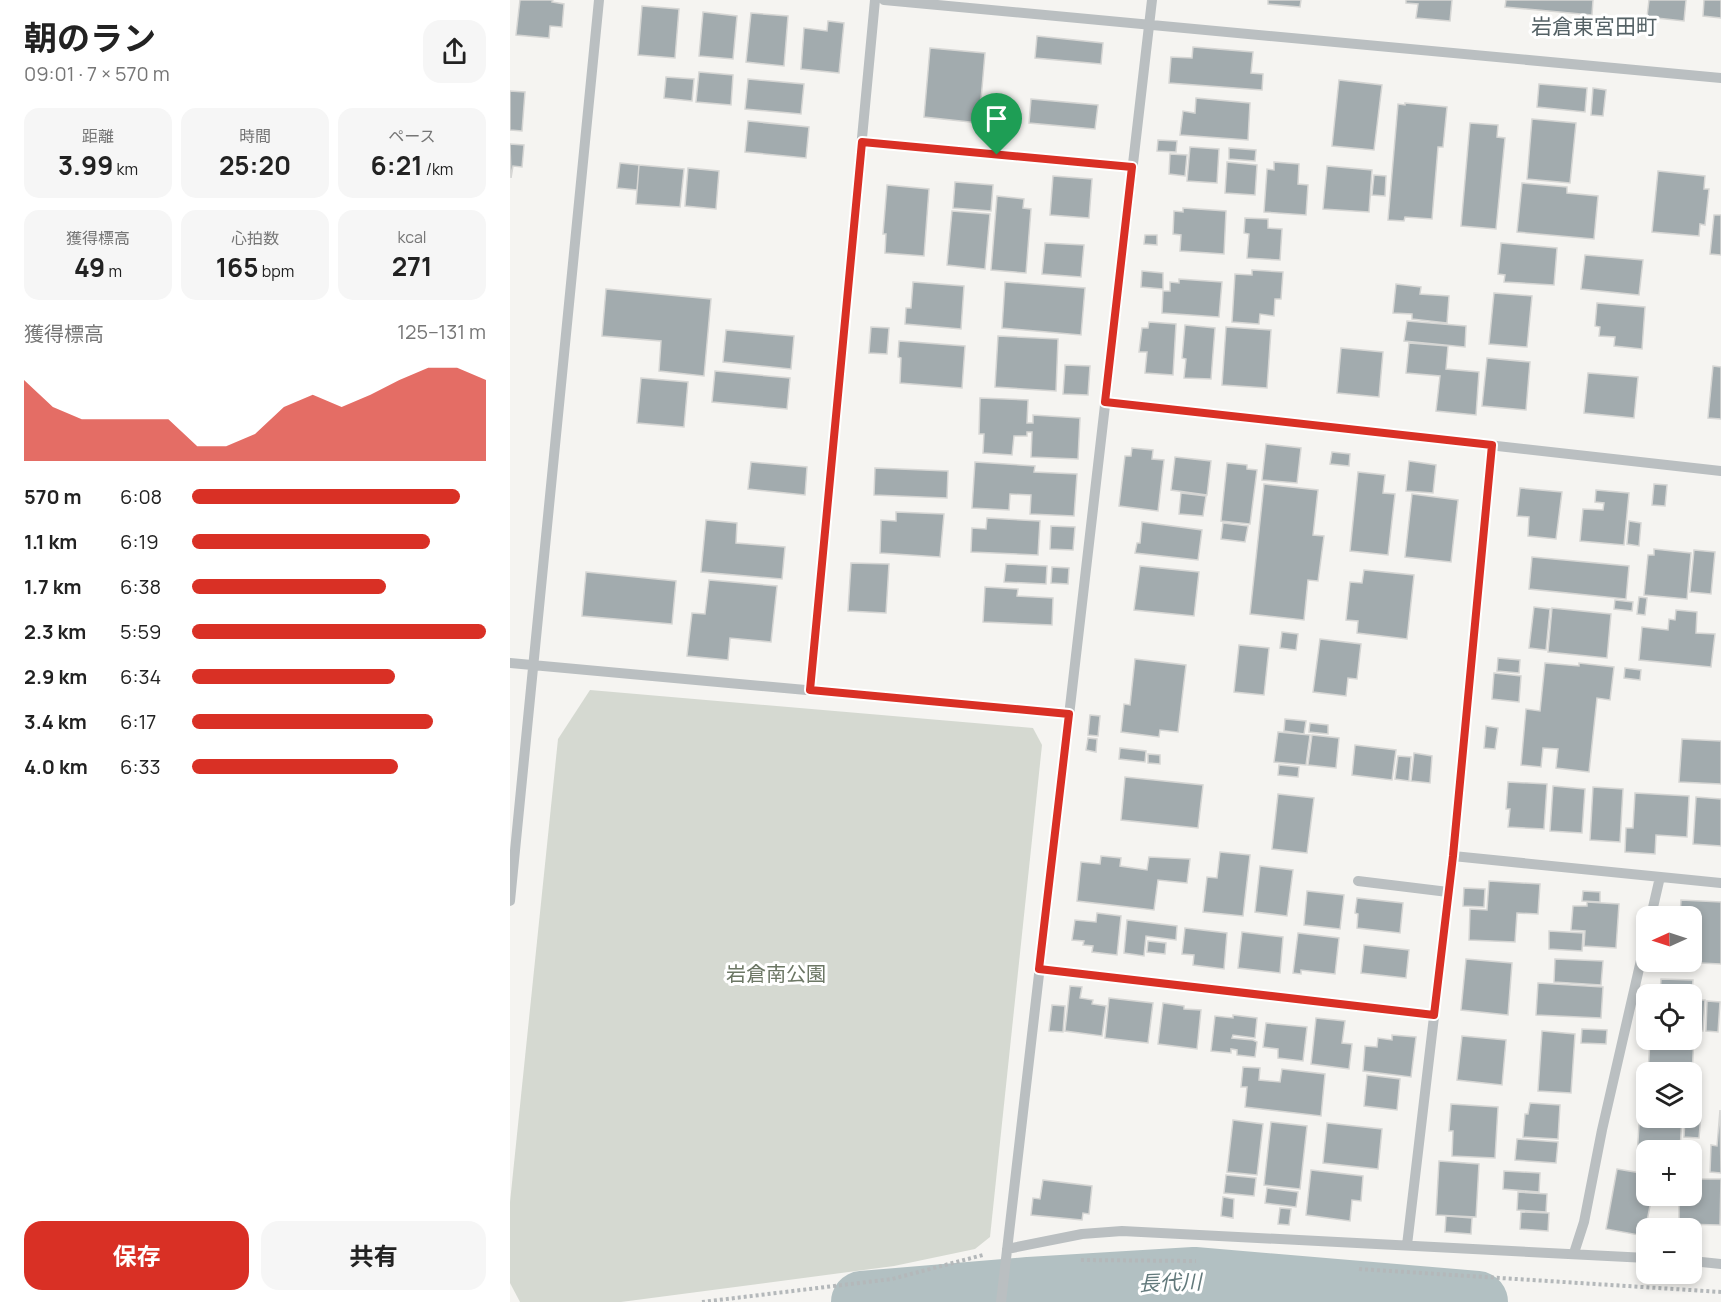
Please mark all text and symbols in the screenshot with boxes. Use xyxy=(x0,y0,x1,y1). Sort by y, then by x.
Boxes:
district label: 岩倉東宮田町 xyxy=(1531,12,1657,40)
text: 朝のラン xyxy=(24,15,156,60)
button: share xyxy=(423,20,486,83)
text: 09:01 · 7 × 570 m xyxy=(24,60,170,87)
pin xyxy=(971,93,1022,155)
icon: arrive xyxy=(980,102,1013,135)
text: 距離 xyxy=(82,125,114,147)
text: 時間 xyxy=(239,125,271,147)
text: ペース xyxy=(388,125,436,147)
text: 3.99 xyxy=(58,147,113,183)
text: 25:20 xyxy=(219,147,291,183)
text: 6:21 xyxy=(371,147,423,183)
text: km xyxy=(113,158,138,180)
text: /km xyxy=(423,158,453,180)
text: kcal xyxy=(397,226,427,248)
text: 獲得標高 xyxy=(66,227,130,249)
text: 心拍数 xyxy=(231,227,279,249)
text: 271 xyxy=(392,248,432,284)
text: 49 xyxy=(74,249,105,285)
text: 165 xyxy=(216,249,259,285)
text: m xyxy=(105,260,122,282)
text: bpm xyxy=(259,260,294,282)
text: 125–131 m xyxy=(397,318,486,345)
text: 獲得標高 xyxy=(24,320,104,347)
text: 570 m xyxy=(24,483,82,510)
text: 6:08 xyxy=(120,483,162,510)
text: 1.1 km xyxy=(24,528,77,555)
text: 6:19 xyxy=(120,528,159,555)
text: 1.7 km xyxy=(24,573,81,600)
text: 6:38 xyxy=(120,573,161,600)
text: 2.3 km xyxy=(24,618,86,645)
text: 5:59 xyxy=(120,618,162,645)
text: 2.9 km xyxy=(24,663,87,690)
text: 6:34 xyxy=(120,663,161,690)
text: 3.4 km xyxy=(24,708,87,735)
text: 6:17 xyxy=(120,708,156,735)
text: 4.0 km xyxy=(24,753,88,780)
text: 6:33 xyxy=(120,753,161,780)
north arrow xyxy=(1636,906,1702,972)
map controls xyxy=(1636,906,1702,1284)
park label: 岩倉南公園 xyxy=(726,960,826,987)
button: locate xyxy=(1636,984,1702,1050)
button: layers xyxy=(1636,1062,1702,1128)
button: + xyxy=(1636,1140,1702,1206)
button: − xyxy=(1636,1218,1702,1284)
button: 保存 xyxy=(24,1221,249,1290)
button: 共有 xyxy=(261,1221,486,1290)
water label: 長代川 xyxy=(1138,1267,1204,1297)

